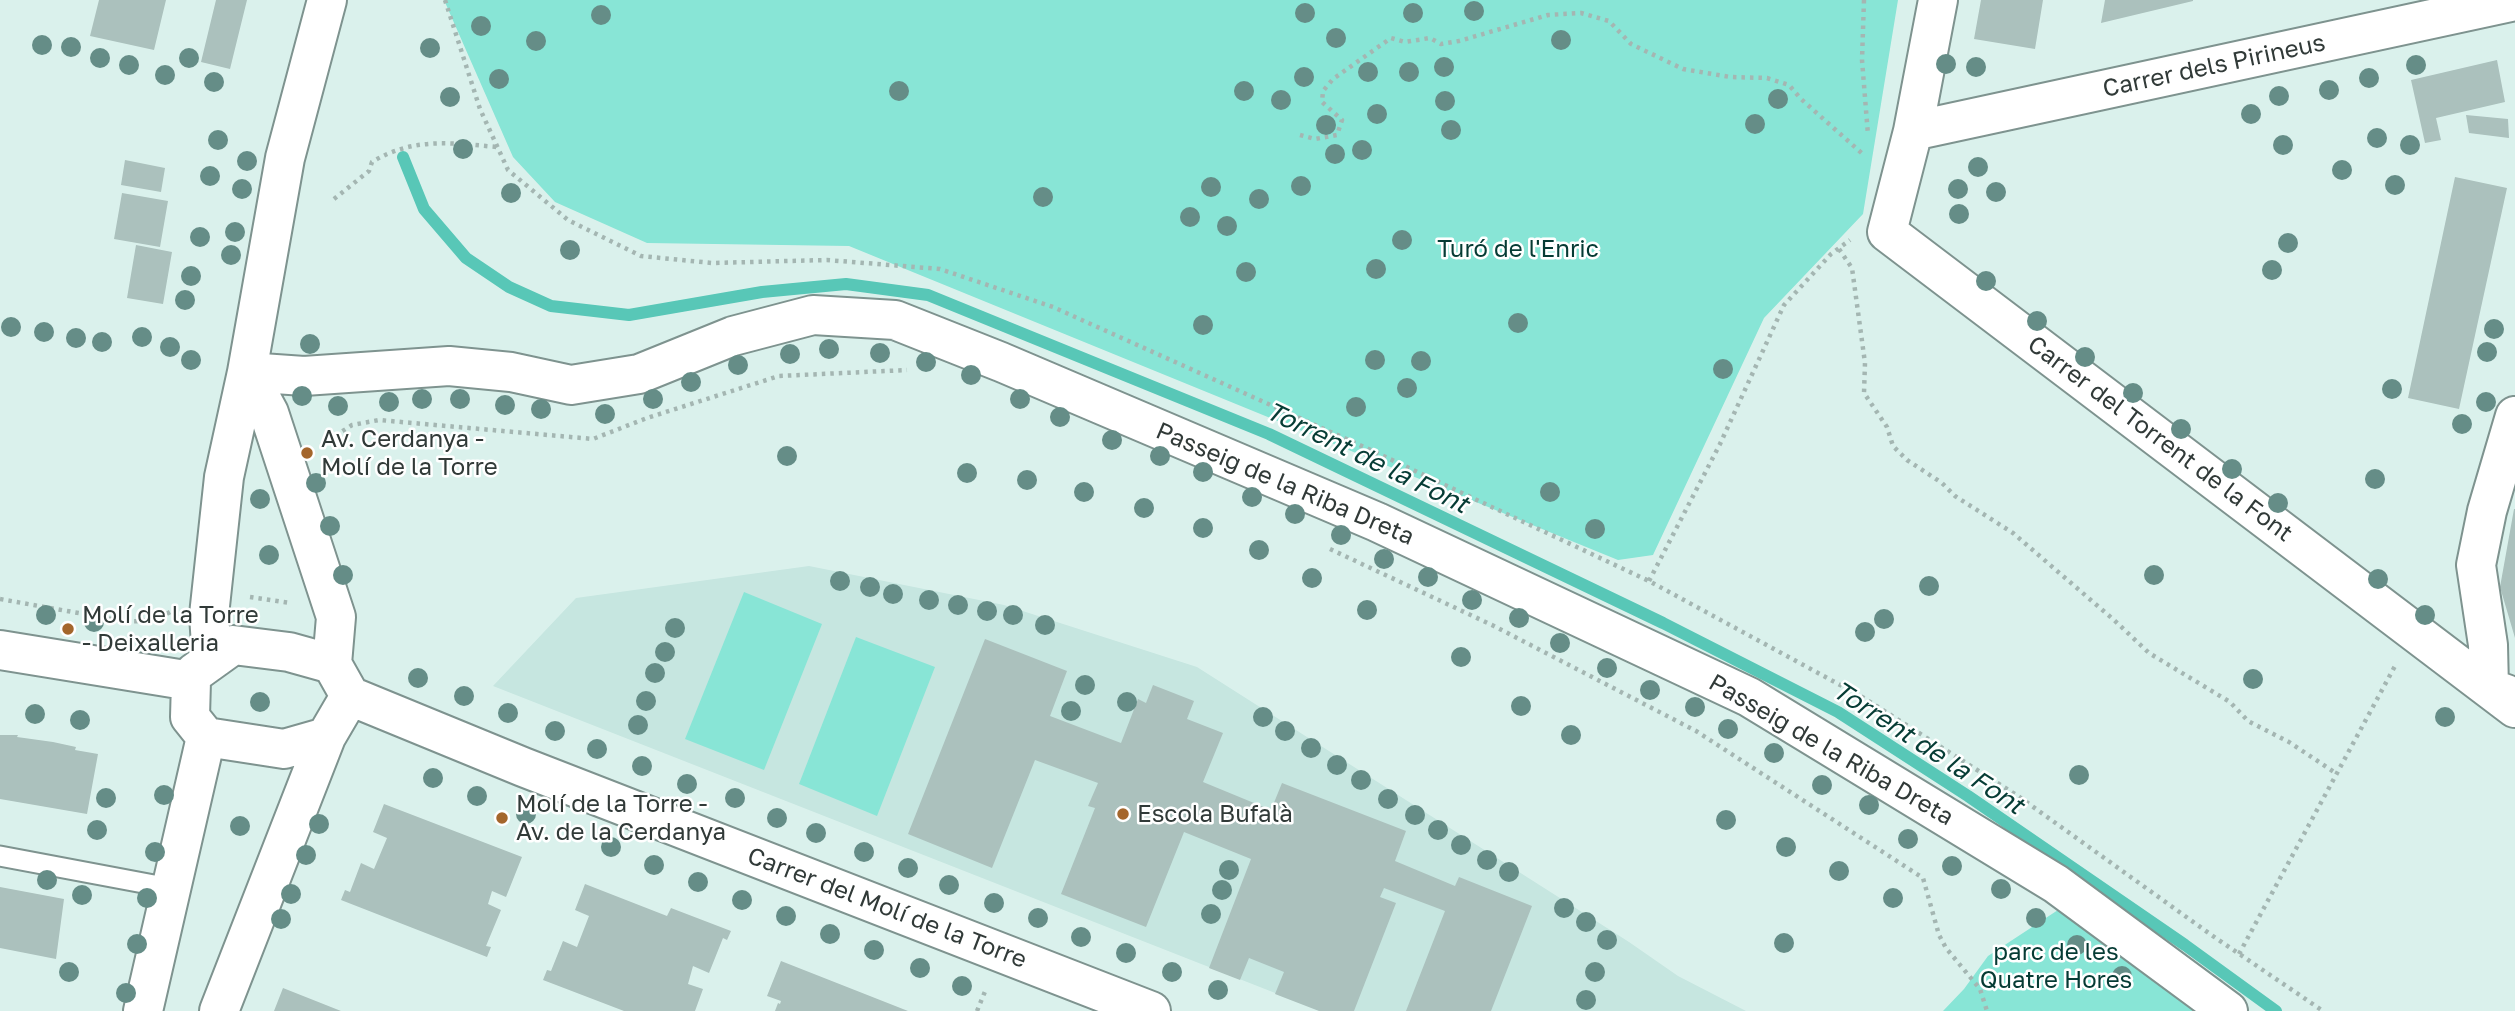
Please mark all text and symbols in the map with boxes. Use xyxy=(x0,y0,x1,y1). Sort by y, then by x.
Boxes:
street label: Carrer dels Pirineus xyxy=(2100,28,2328,104)
park label: Turó de l'Enric xyxy=(1437,235,1599,263)
street label: Carrer del Torrent de la Font xyxy=(2022,330,2298,548)
water label: Torrent de la Font xyxy=(1261,396,1473,520)
street label: Passeig de la Riba Dreta xyxy=(1152,417,1418,551)
place label: Av. Cerdanya - Molí de la Torre xyxy=(321,425,498,481)
marker: Av. Cerdanya - Molí de la Torre xyxy=(299,445,315,461)
place label: Molí de la Torre - Deixalleria xyxy=(82,601,259,657)
marker: Molí de la Torre - Deixalleria xyxy=(60,621,76,637)
street label: Passeig de la Riba Dreta xyxy=(1704,668,1958,832)
water label: Torrent de la Font xyxy=(1827,675,2029,821)
place label: Molí de la Torre - Av. de la Cerdanya xyxy=(516,790,726,846)
place label: Escola Bufalà xyxy=(1137,800,1293,828)
marker: Escola Bufalà xyxy=(1115,806,1131,822)
marker: Molí de la Torre - Av. de la Cerdanya xyxy=(494,810,510,826)
street label: Carrer del Molí de la Torre xyxy=(743,841,1031,975)
park label: parc de les Quatre Hores xyxy=(1980,938,2132,994)

